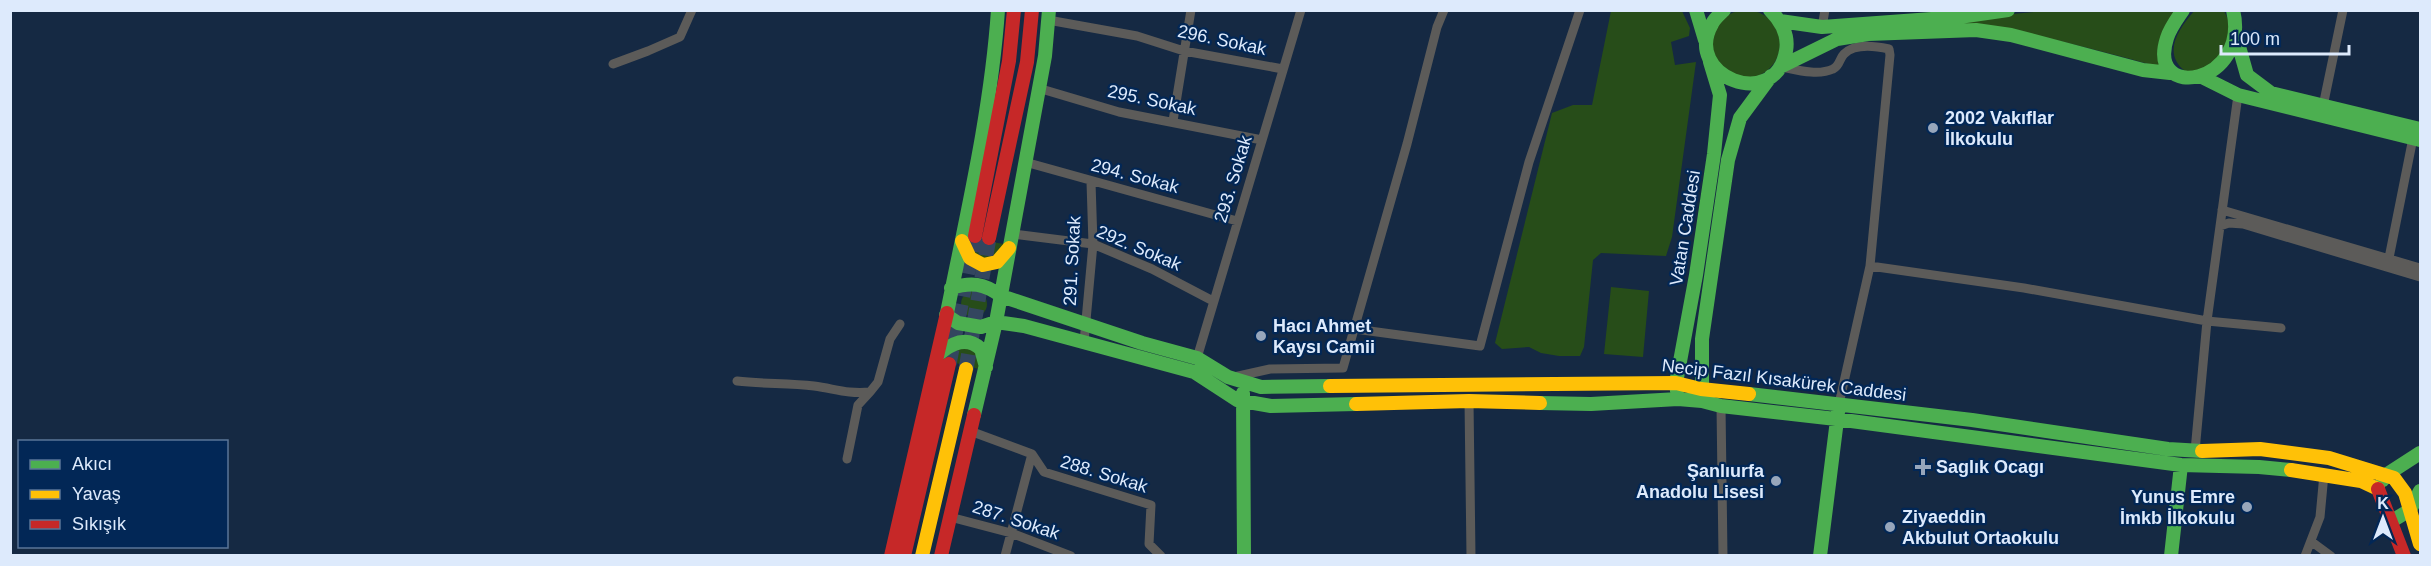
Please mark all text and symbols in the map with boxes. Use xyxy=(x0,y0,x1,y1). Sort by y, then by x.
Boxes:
scale bar xyxy=(2221,18,2348,56)
street label: 296. Sokak xyxy=(1176,21,1269,59)
text: 100 m xyxy=(2230,29,2280,49)
street label: 295. Sokak xyxy=(1106,81,1199,119)
place label: 2002 Vakıflar İlkokulu xyxy=(1945,108,2054,149)
marker: 2002 Vakıflar İlkokulu xyxy=(1926,121,1940,135)
street label: 293. Sokak xyxy=(1210,132,1256,225)
street label: 294. Sokak xyxy=(1089,155,1182,198)
street label: Vatan Caddesi xyxy=(1666,169,1704,287)
street label: 291. Sokak xyxy=(1060,215,1084,306)
street label: 292. Sokak xyxy=(1094,221,1185,275)
place label: Hacı Ahmet Kaysı Camii xyxy=(1273,316,1375,357)
marker: Hacı Ahmet Kaysı Camii xyxy=(1254,329,1268,343)
street label: Necip Fazıl Kısakürek Caddesi xyxy=(1661,355,1907,405)
legend xyxy=(18,440,228,548)
street label: 288. Sokak xyxy=(1058,451,1151,497)
text: Akıcı xyxy=(72,454,112,474)
place label: Saglık Ocagı xyxy=(1936,457,2044,477)
marker: Saglık Ocagı xyxy=(1914,458,1932,476)
place label: Şanlıurfa Anadolu Lisesi xyxy=(1636,461,1765,502)
marker: Şanlıurfa Anadolu Lisesi xyxy=(1769,474,1783,488)
text: Yavaş xyxy=(72,484,121,504)
place label: Yunus Emre İmkb İlkokulu xyxy=(2120,487,2235,528)
north arrow xyxy=(2353,488,2413,548)
text: K xyxy=(2377,495,2389,512)
street label: 287. Sokak xyxy=(970,497,1063,544)
marker: Yunus Emre İmkb İlkokulu xyxy=(2240,500,2254,514)
place label: Ziyaeddin Akbulut Ortaokulu xyxy=(1902,507,2059,548)
text: Sıkışık xyxy=(72,514,127,534)
marker: Ziyaeddin Akbulut Ortaokulu xyxy=(1883,520,1897,534)

